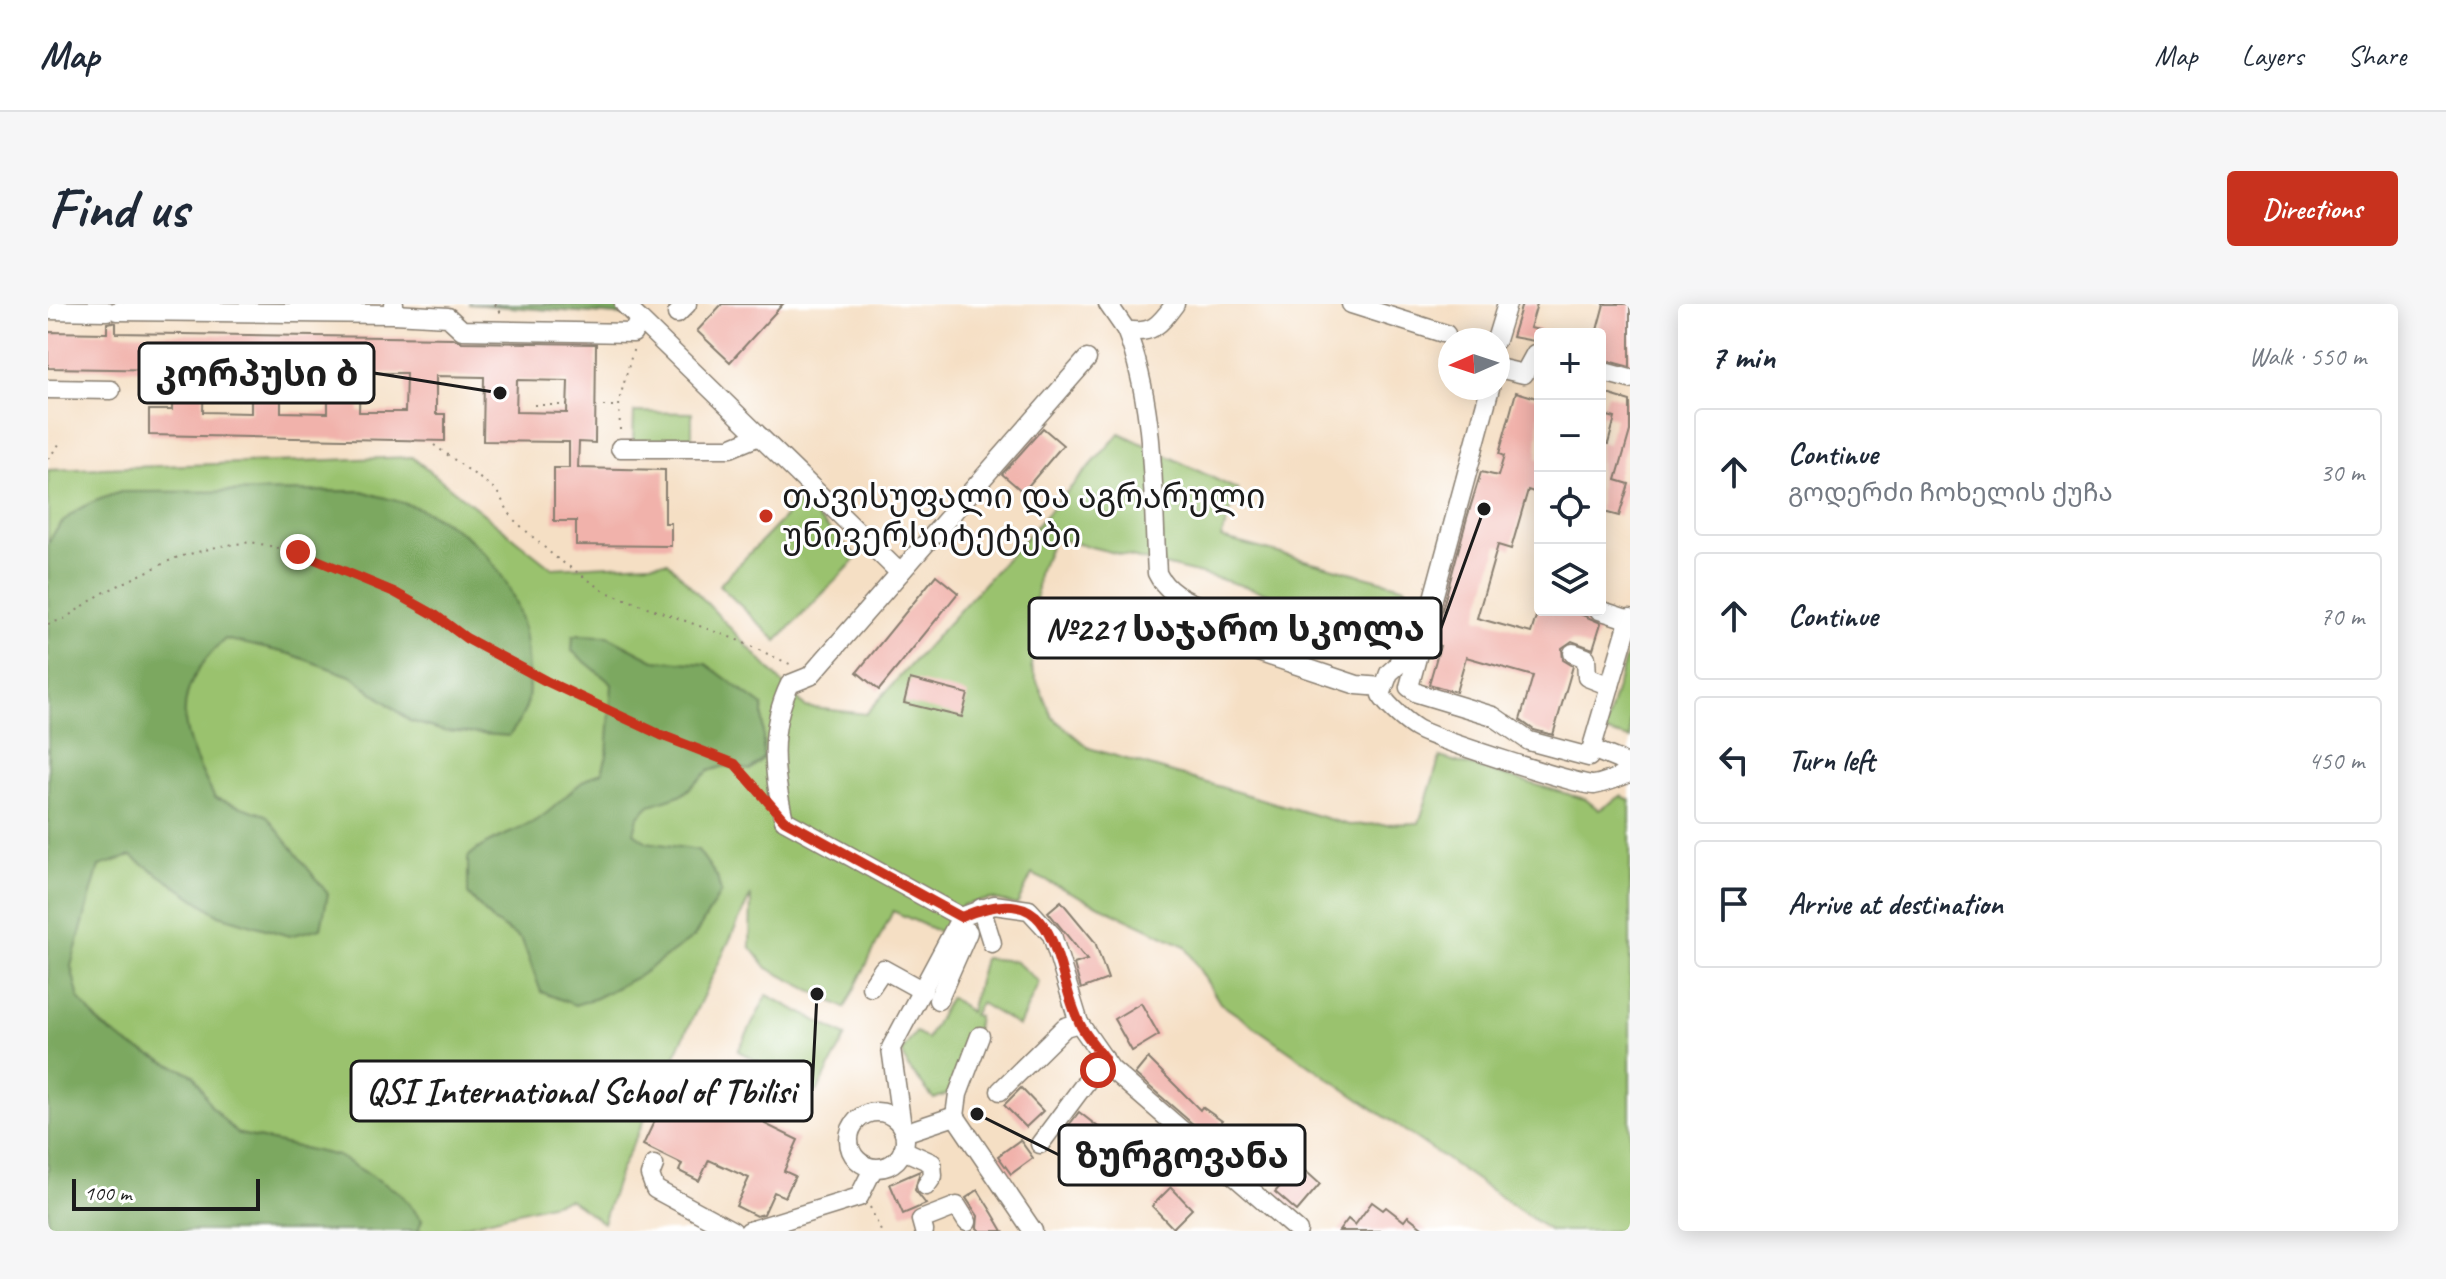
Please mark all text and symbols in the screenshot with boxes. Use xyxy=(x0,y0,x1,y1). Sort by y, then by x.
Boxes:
text: Map xyxy=(40,32,99,79)
text: Map xyxy=(2155,38,2198,73)
text: Layers xyxy=(2242,38,2303,73)
text: Share xyxy=(2347,38,2406,73)
button: Directions xyxy=(2227,171,2398,246)
text: Find us xyxy=(48,173,188,244)
north arrow xyxy=(1438,328,1510,400)
map controls xyxy=(1534,328,1606,616)
button: + xyxy=(1534,328,1606,400)
text: 7 min xyxy=(1710,335,1775,378)
text: Walk · 550 m xyxy=(2249,340,2366,373)
callout: კორპუსი ბ xyxy=(139,343,374,403)
text: კორპუსი ბ xyxy=(155,351,359,397)
button: − xyxy=(1534,400,1606,472)
text: Continue xyxy=(1788,435,1878,473)
icon: ahead xyxy=(1712,450,1756,494)
text: 30 m xyxy=(2320,456,2364,489)
button: locate xyxy=(1534,472,1606,544)
place label: თავისუფალი და აგრარული უნივერსიტეტები xyxy=(782,475,1266,557)
text: გოდერძი ჩოხელის ქუჩა xyxy=(1788,476,2113,509)
marker: თავისუფალი და აგრარული უნივერსიტეტები xyxy=(757,507,775,525)
route end xyxy=(280,534,316,570)
button: layers xyxy=(1534,544,1606,616)
icon: ahead xyxy=(1712,594,1756,638)
text: Continue xyxy=(1788,597,1878,635)
callout: №221 საჯარო სკოლა xyxy=(1029,598,1441,658)
text: 70 m xyxy=(2320,600,2364,633)
text: №221 საჯარო სკოლა xyxy=(1045,606,1425,652)
icon: left xyxy=(1712,738,1756,782)
text: Turn left xyxy=(1788,741,1875,779)
text: 450 m xyxy=(2308,744,2364,777)
icon: arrive xyxy=(1712,882,1756,926)
text: Arrive at destination xyxy=(1788,885,2003,923)
route start xyxy=(1080,1052,1116,1088)
callout: QSI International School of Tbilisi xyxy=(351,1061,812,1121)
text: QSI International School of Tbilisi xyxy=(366,1068,800,1114)
callout: ზურგოვანა xyxy=(1059,1125,1305,1185)
text: ზურგოვანა xyxy=(1075,1133,1289,1179)
scale bar xyxy=(72,1175,260,1211)
text: 100 m xyxy=(84,1179,131,1207)

